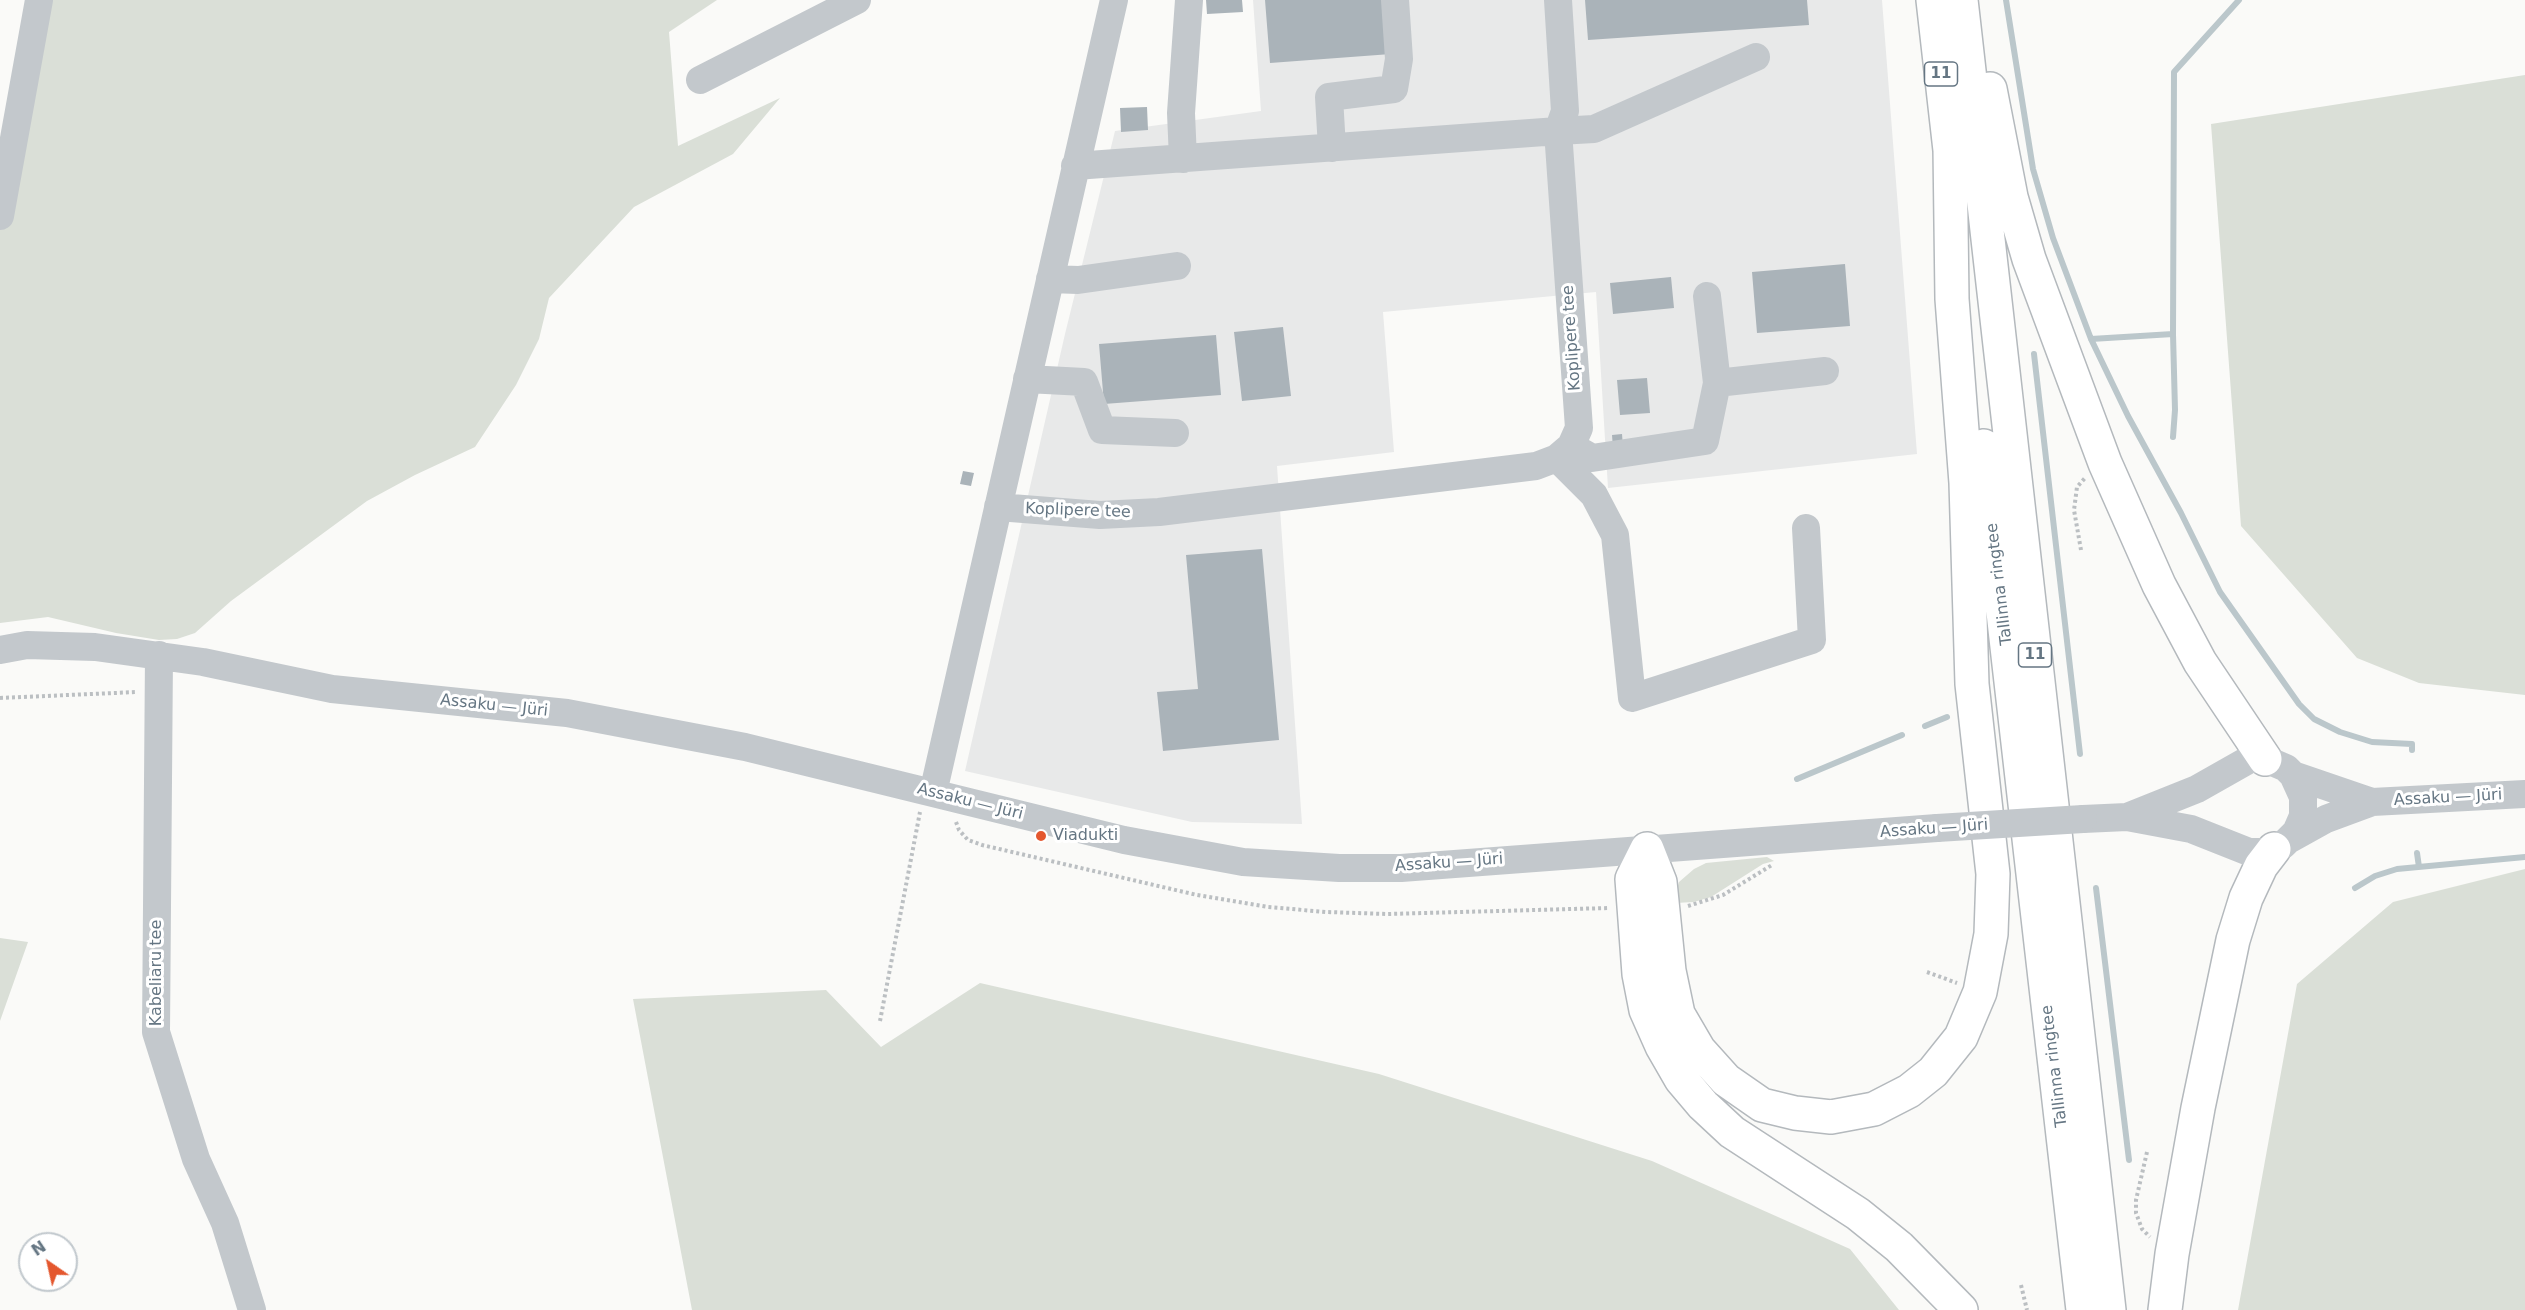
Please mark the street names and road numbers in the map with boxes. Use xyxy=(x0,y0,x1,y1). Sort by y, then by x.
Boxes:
road number: 11 xyxy=(1924,62,1958,86)
street label: Koplipere tee xyxy=(1559,285,1585,391)
street label: Koplipere tee xyxy=(1025,500,1131,522)
street label: Tallinna ringtee xyxy=(1983,522,2017,646)
road number: 11 xyxy=(2018,643,2052,667)
street label: Assaku — Jüri xyxy=(439,691,549,721)
street label: Assaku — Jüri xyxy=(915,780,1025,824)
street label: Assaku — Jüri xyxy=(2393,786,2503,810)
street label: Assaku — Jüri xyxy=(1879,816,1989,842)
street label: Assaku — Jüri xyxy=(1394,850,1504,876)
street label: Kabeliaru tee xyxy=(147,920,167,1026)
street label: Tallinna ringtee xyxy=(2038,1004,2072,1128)

